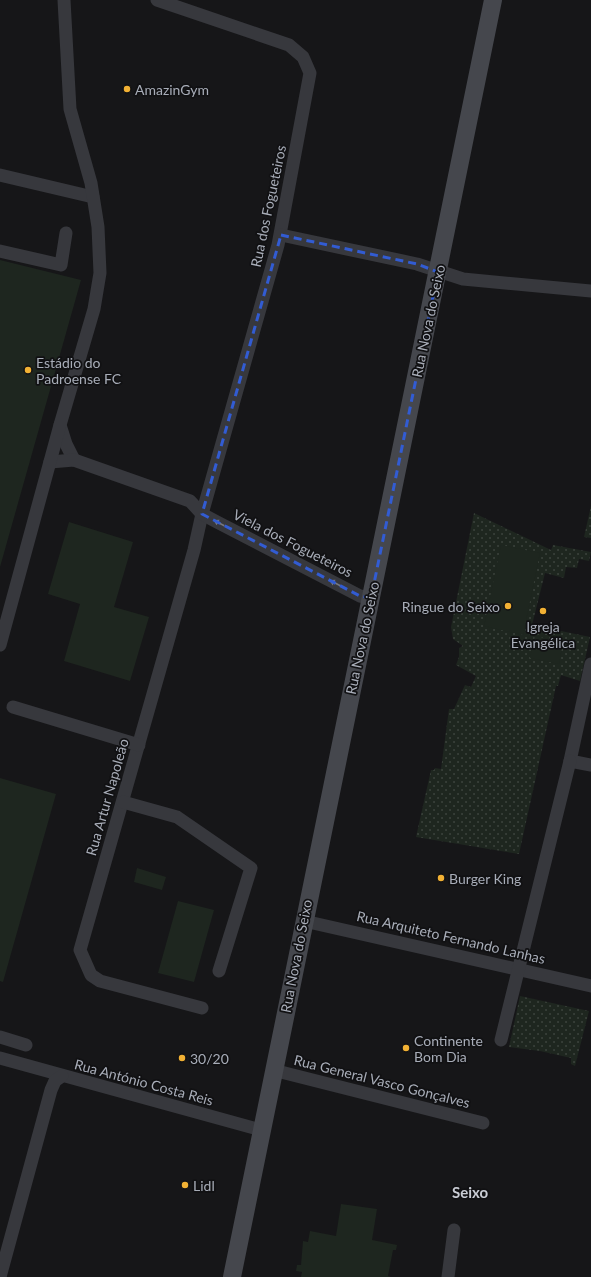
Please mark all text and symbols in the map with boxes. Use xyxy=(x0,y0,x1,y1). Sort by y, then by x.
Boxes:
place label: AmazinGym xyxy=(135,81,209,98)
marker: AmazinGym xyxy=(122,84,132,94)
street label: Rua dos Fogueteiros xyxy=(247,143,289,269)
street label: Rua Nova do Seixo xyxy=(408,263,448,379)
place label: Estádio do Padroense FC xyxy=(36,354,122,387)
marker: Estádio do Padroense FC xyxy=(23,365,33,375)
street label: Viela dos Fogueteiros xyxy=(230,506,356,580)
one-way arrow xyxy=(214,520,225,527)
one-way arrow xyxy=(329,580,341,586)
street label: Rua Nova do Seixo xyxy=(342,580,382,696)
place label: Ringue do Seixo xyxy=(402,598,500,615)
marker: Ringue do Seixo xyxy=(503,601,513,611)
marker: Igreja Evangélica xyxy=(538,606,548,616)
place label: Igreja Evangélica xyxy=(511,618,575,651)
street label: Rua Artur Napoleão xyxy=(82,736,132,857)
place label: Burger King xyxy=(449,870,521,887)
marker: Burger King xyxy=(436,873,446,883)
street label: Rua Nova do Seixo xyxy=(277,898,315,1014)
street label: Rua Arquiteto Fernando Lanhas xyxy=(355,907,547,967)
place label: Continente Bom Dia xyxy=(414,1032,483,1065)
marker: Continente Bom Dia xyxy=(401,1043,411,1053)
place label: 30/20 xyxy=(190,1050,229,1067)
street label: Rua General Vasco Gonçalves xyxy=(292,1051,472,1111)
marker: 30/20 xyxy=(177,1053,187,1063)
street label: Rua António Costa Reis xyxy=(73,1055,215,1109)
place label: Lidl xyxy=(193,1177,215,1194)
marker: Lidl xyxy=(180,1180,190,1190)
district label: Seixo xyxy=(452,1183,488,1201)

